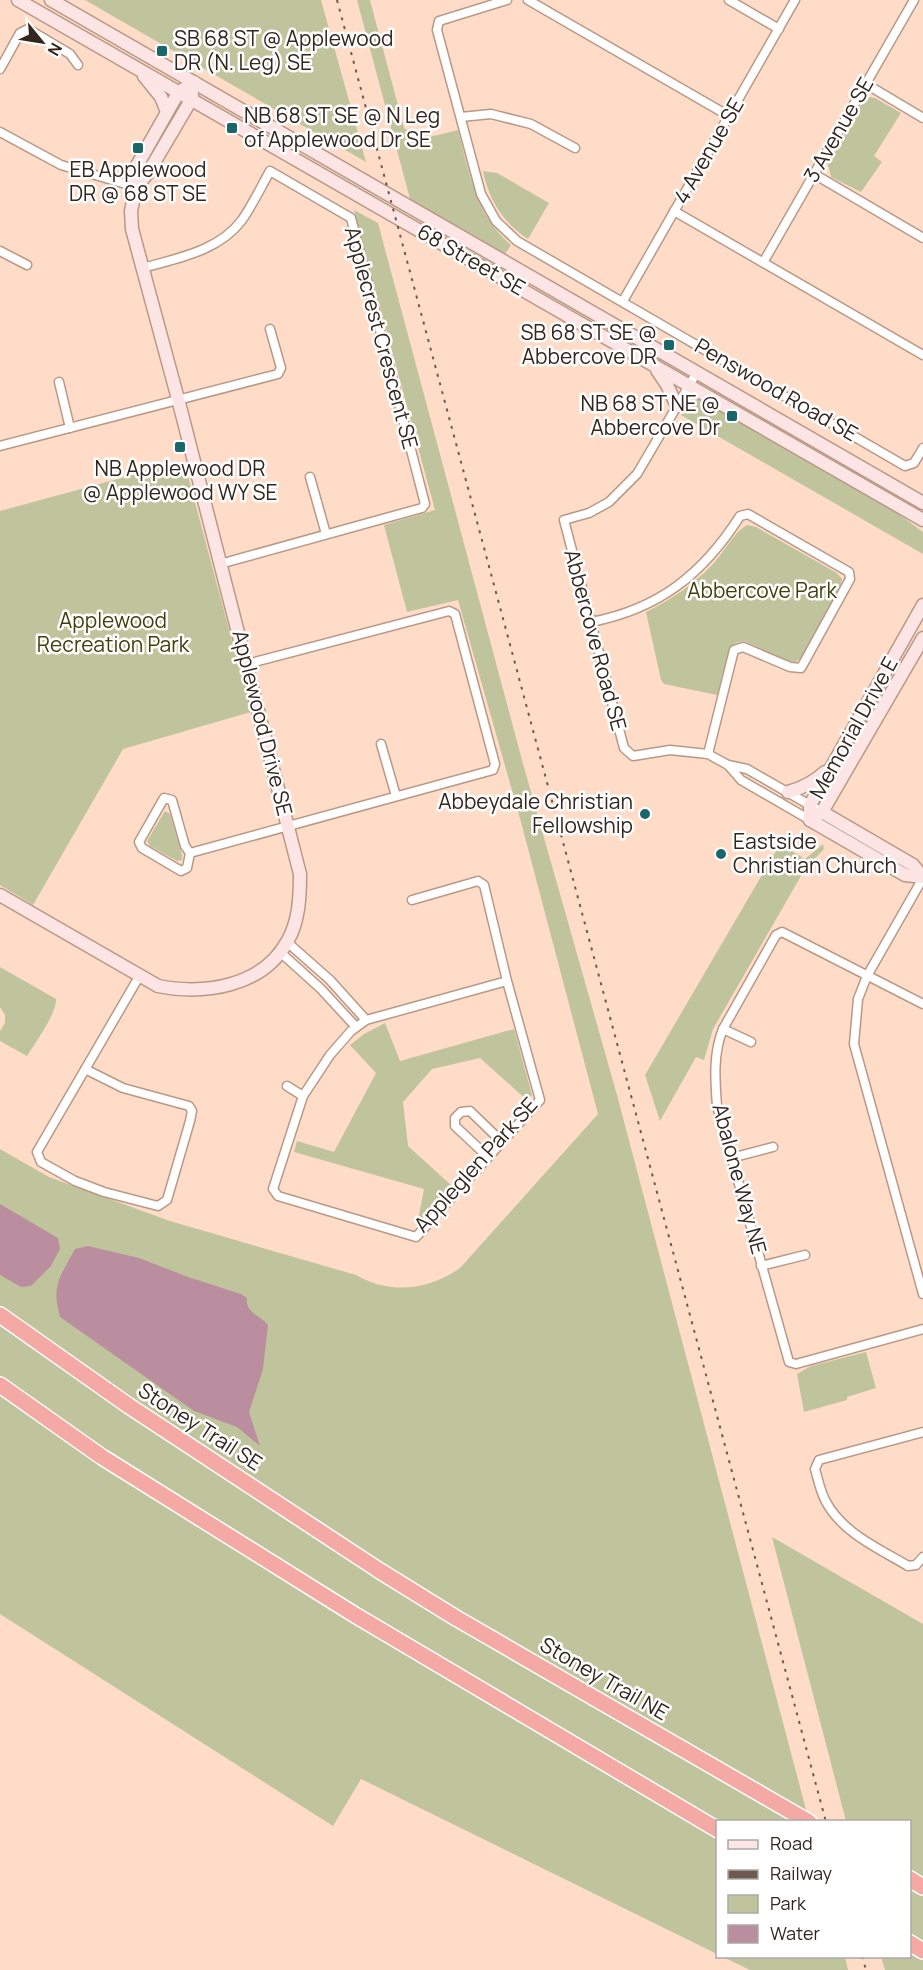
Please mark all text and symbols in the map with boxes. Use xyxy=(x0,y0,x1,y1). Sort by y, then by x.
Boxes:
north arrow xyxy=(12,12,72,72)
place label: SB 68 ST @ Applewood DR (N. Leg) SE xyxy=(174,24,394,76)
text: N xyxy=(43,39,67,60)
marker: SB 68 ST @ Applewood DR (N. Leg) SE xyxy=(155,44,169,58)
street label: 3 Avenue SE xyxy=(797,72,879,187)
street label: 4 Avenue SE xyxy=(667,93,750,208)
place label: NB 68 ST SE @ N Leg of Applewood Dr SE xyxy=(244,101,440,153)
marker: NB 68 ST SE @ N Leg of Applewood Dr SE xyxy=(225,121,239,135)
marker: EB Applewood DR @ 68 ST SE xyxy=(131,141,145,155)
place label: EB Applewood DR @ 68 ST SE xyxy=(69,155,207,207)
street label: 68 Street SE xyxy=(412,217,531,301)
street label: Applecrest Crescent SE xyxy=(339,223,425,452)
place label: SB 68 ST SE @ Abbercove DR xyxy=(520,318,657,370)
street label: Penswood Road SE xyxy=(690,331,863,447)
marker: SB 68 ST SE @ Abbercove DR xyxy=(662,338,676,352)
place label: NB 68 ST NE @ Abbercove Dr xyxy=(581,389,720,441)
marker: NB 68 ST NE @ Abbercove Dr xyxy=(725,409,739,423)
marker: NB Applewood DR @ Applewood WY SE xyxy=(173,440,187,454)
place label: NB Applewood DR @ Applewood WY SE xyxy=(83,454,277,506)
street label: Abbercove Road SE xyxy=(558,546,634,734)
park label: Abbercove Park xyxy=(687,576,837,604)
park label: Applewood Recreation Park xyxy=(37,606,190,658)
street label: Applewood Drive SE xyxy=(226,627,300,818)
street label: Memorial Drive E xyxy=(803,652,904,804)
place label: Abbeydale Christian Fellowship xyxy=(438,787,633,839)
marker: Abbeydale Christian Fellowship xyxy=(638,807,652,821)
place label: Eastside Christian Church xyxy=(733,827,897,879)
marker: Eastside Christian Church xyxy=(714,847,728,861)
street label: Appleglen Park SE xyxy=(407,1091,543,1238)
street label: Abalone Way NE xyxy=(706,1100,774,1257)
street label: Stoney Trail SE xyxy=(133,1376,268,1477)
street label: Stoney Trail NE xyxy=(535,1630,674,1726)
legend xyxy=(716,1820,911,1958)
text: Road xyxy=(770,1831,813,1855)
text: Railway xyxy=(770,1861,832,1885)
text: Park xyxy=(770,1891,807,1915)
text: Water xyxy=(770,1921,820,1945)

